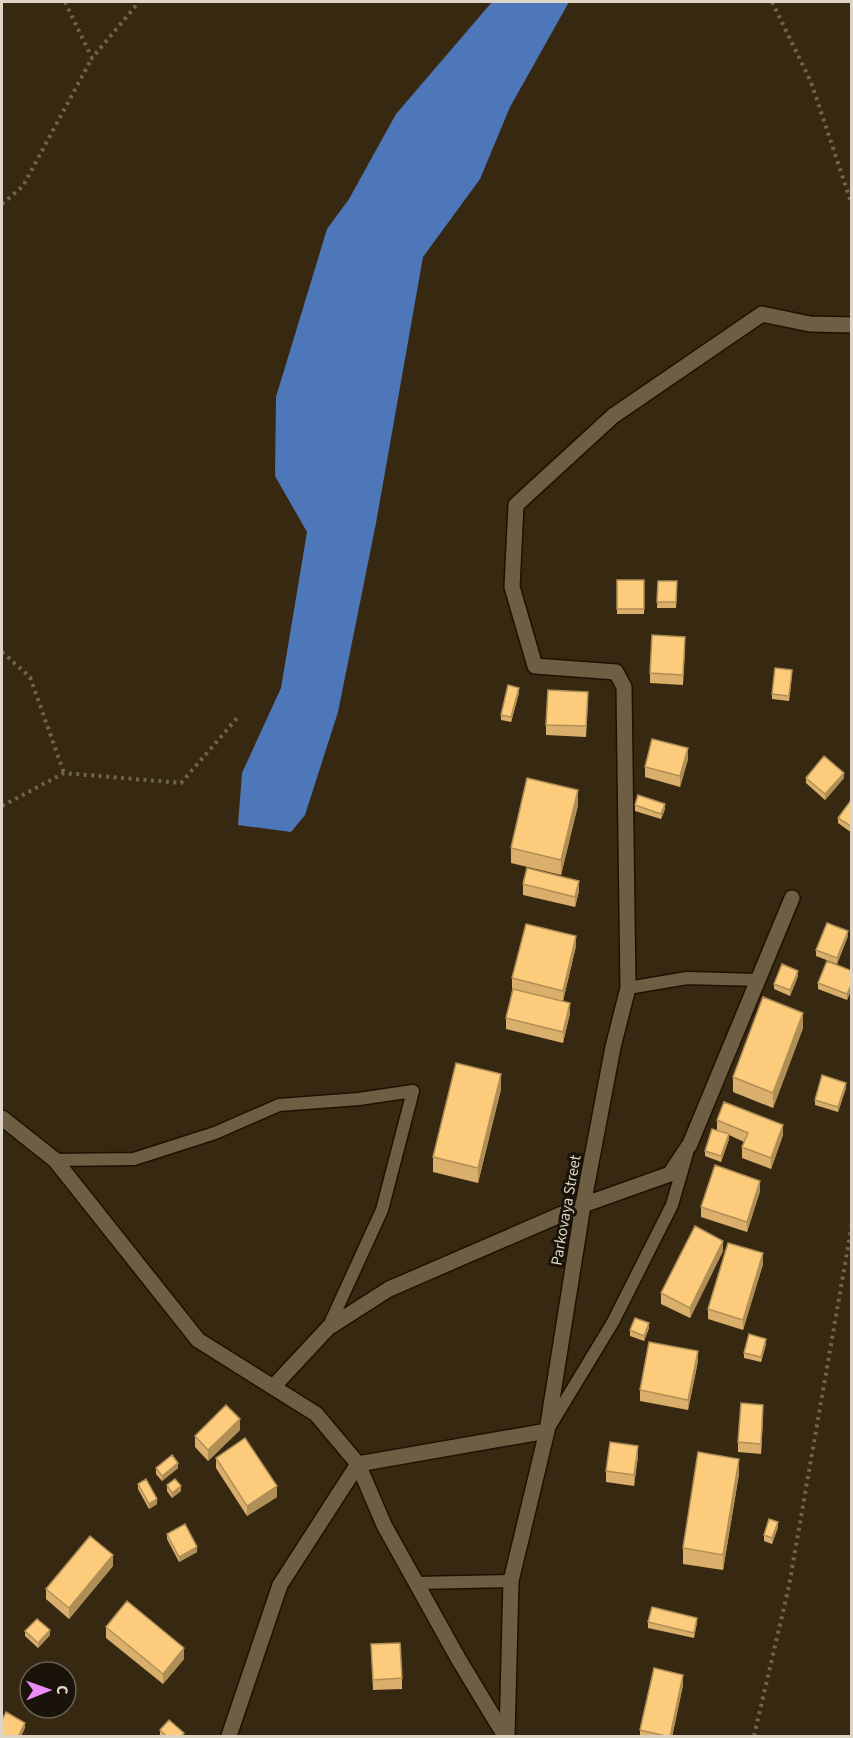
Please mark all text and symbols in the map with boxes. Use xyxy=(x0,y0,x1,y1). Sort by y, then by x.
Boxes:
street label: Parkovaya Street xyxy=(545,1153,587,1267)
north arrow xyxy=(18,1660,78,1720)
text: С xyxy=(51,1685,73,1695)

